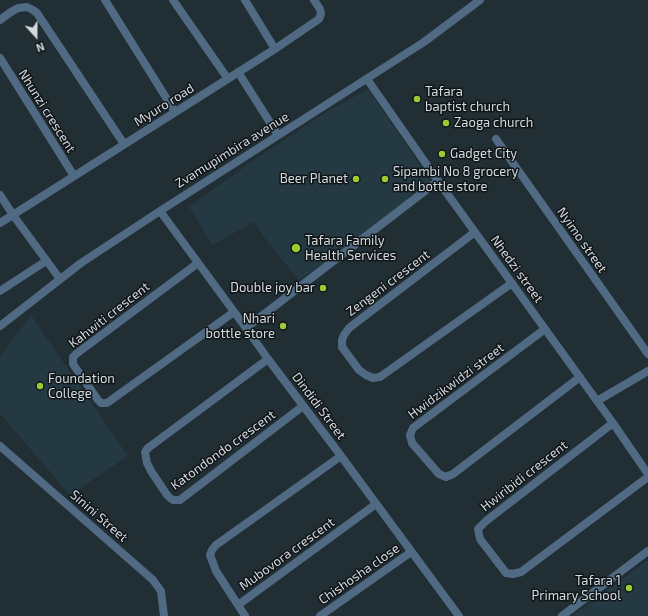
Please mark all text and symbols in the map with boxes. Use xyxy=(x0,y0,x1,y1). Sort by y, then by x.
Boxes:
north arrow xyxy=(16,16,56,56)
text: N xyxy=(34,40,47,55)
street label: Nhunzi crescent xyxy=(15,67,79,155)
street label: Myuro road xyxy=(131,80,197,130)
place label: Tafara baptist church xyxy=(425,84,510,115)
marker: Tafara baptist church xyxy=(412,94,422,104)
street label: Zvamupimbira avenue xyxy=(172,109,292,191)
place label: Zaoga church xyxy=(454,115,533,131)
marker: Zaoga church xyxy=(441,118,451,128)
place label: Gadget City xyxy=(450,146,517,162)
marker: Gadget City xyxy=(437,149,447,159)
place label: Sipambi No 8 grocery and bottle store xyxy=(393,164,518,195)
place label: Beer Planet xyxy=(280,171,348,187)
marker: Beer Planet xyxy=(351,174,361,184)
marker: Sipambi No 8 grocery and bottle store xyxy=(380,174,390,184)
street label: Nyimo street xyxy=(554,204,610,276)
street label: Nhedzi street xyxy=(487,232,547,306)
place label: Tafara Family Health Services xyxy=(305,233,396,264)
marker: Tafara Family Health Services xyxy=(290,242,302,254)
street label: Zengeni crescent xyxy=(343,247,433,319)
street label: Kahwiti crescent xyxy=(66,279,152,351)
place label: Double joy bar xyxy=(230,280,315,296)
marker: Double joy bar xyxy=(318,283,328,293)
place label: Nhari bottle store xyxy=(206,311,275,342)
marker: Nhari bottle store xyxy=(278,321,288,331)
street label: Hwidzikwidzi street xyxy=(405,340,507,422)
street label: Dindidi Street xyxy=(289,369,349,443)
place label: Foundation College xyxy=(48,371,115,402)
marker: Foundation College xyxy=(35,381,45,391)
street label: Katondondo crescent xyxy=(168,407,278,493)
street label: Hwiribidi crescent xyxy=(477,437,571,515)
street label: Sinini Street xyxy=(67,487,131,545)
street label: Mubovora crescent xyxy=(236,514,338,594)
street label: Chishosha close xyxy=(316,540,402,608)
place label: Tafara 1 Primary School xyxy=(532,573,621,604)
marker: Tafara 1 Primary School xyxy=(624,583,634,593)

